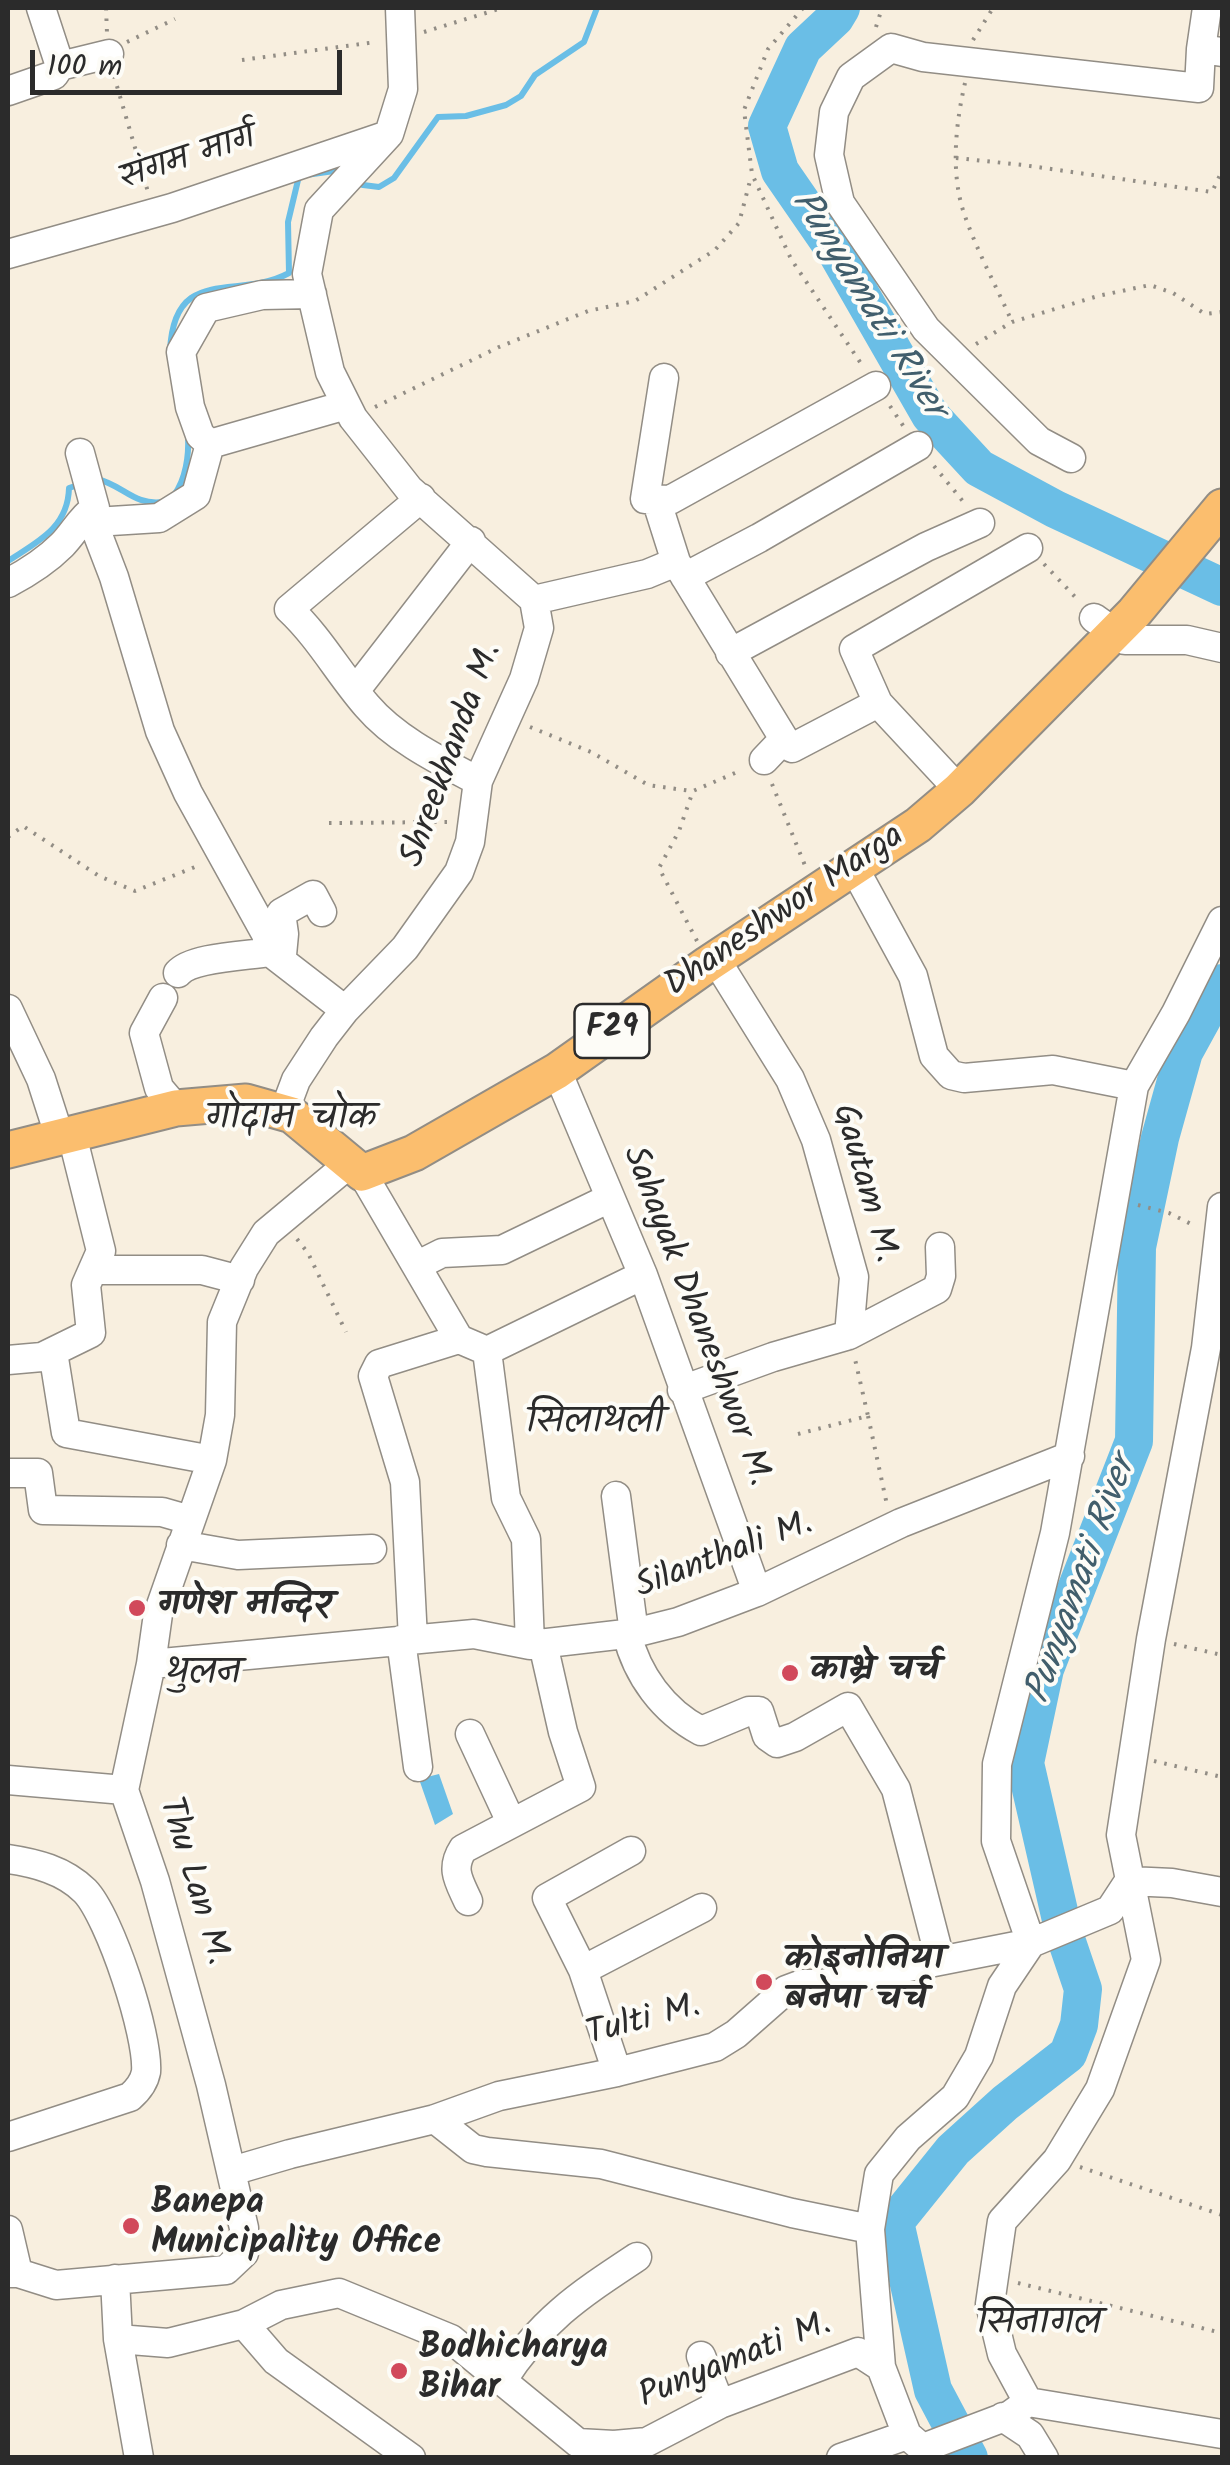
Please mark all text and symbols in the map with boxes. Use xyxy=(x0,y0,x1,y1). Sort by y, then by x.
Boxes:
scale bar xyxy=(35,30,348,92)
text: 100 m xyxy=(47,43,122,91)
street label: संगम मार्ग xyxy=(115,119,261,203)
water label: Punyamati River xyxy=(778,184,954,428)
street label: Shreekhanda M. xyxy=(394,639,514,873)
street label: Dhaneshwor Marga xyxy=(658,817,914,1009)
road number: F29 xyxy=(574,1004,650,1058)
district label: गाेदाम चाेक xyxy=(205,1099,377,1145)
street label: Gautam M. xyxy=(819,1100,905,1268)
street label: Sahayak Dhaneshwor M. xyxy=(610,1141,778,1493)
district label: सिलाथली xyxy=(526,1403,664,1449)
water label: Punyamati River xyxy=(1018,1452,1150,1710)
street label: Silanthali M. xyxy=(631,1505,819,1611)
place label: गणेश मन्दिर xyxy=(157,1587,332,1629)
marker: गणेश मन्दिर xyxy=(126,1597,148,1619)
place label: काभ्रे चर्च xyxy=(810,1652,939,1694)
district label: थुलन xyxy=(165,1654,241,1700)
marker: काभ्रे चर्च xyxy=(779,1662,801,1684)
street label: Thu Lan M. xyxy=(146,1793,236,1971)
place label: कोइनोनिया बनेपा चर्च xyxy=(784,1941,943,2023)
marker: कोइनोनिया बनेपा चर्च xyxy=(753,1971,775,1993)
street label: Tulti M. xyxy=(583,1988,705,2058)
place label: Banepa Municipality Office xyxy=(151,2185,441,2267)
marker: Banepa Municipality Office xyxy=(120,2215,142,2237)
district label: सिनागल xyxy=(977,2304,1101,2350)
street label: Punyamati M. xyxy=(634,2305,838,2421)
place label: Bodhicharya Bihar xyxy=(419,2330,608,2412)
marker: Bodhicharya Bihar xyxy=(388,2360,410,2382)

